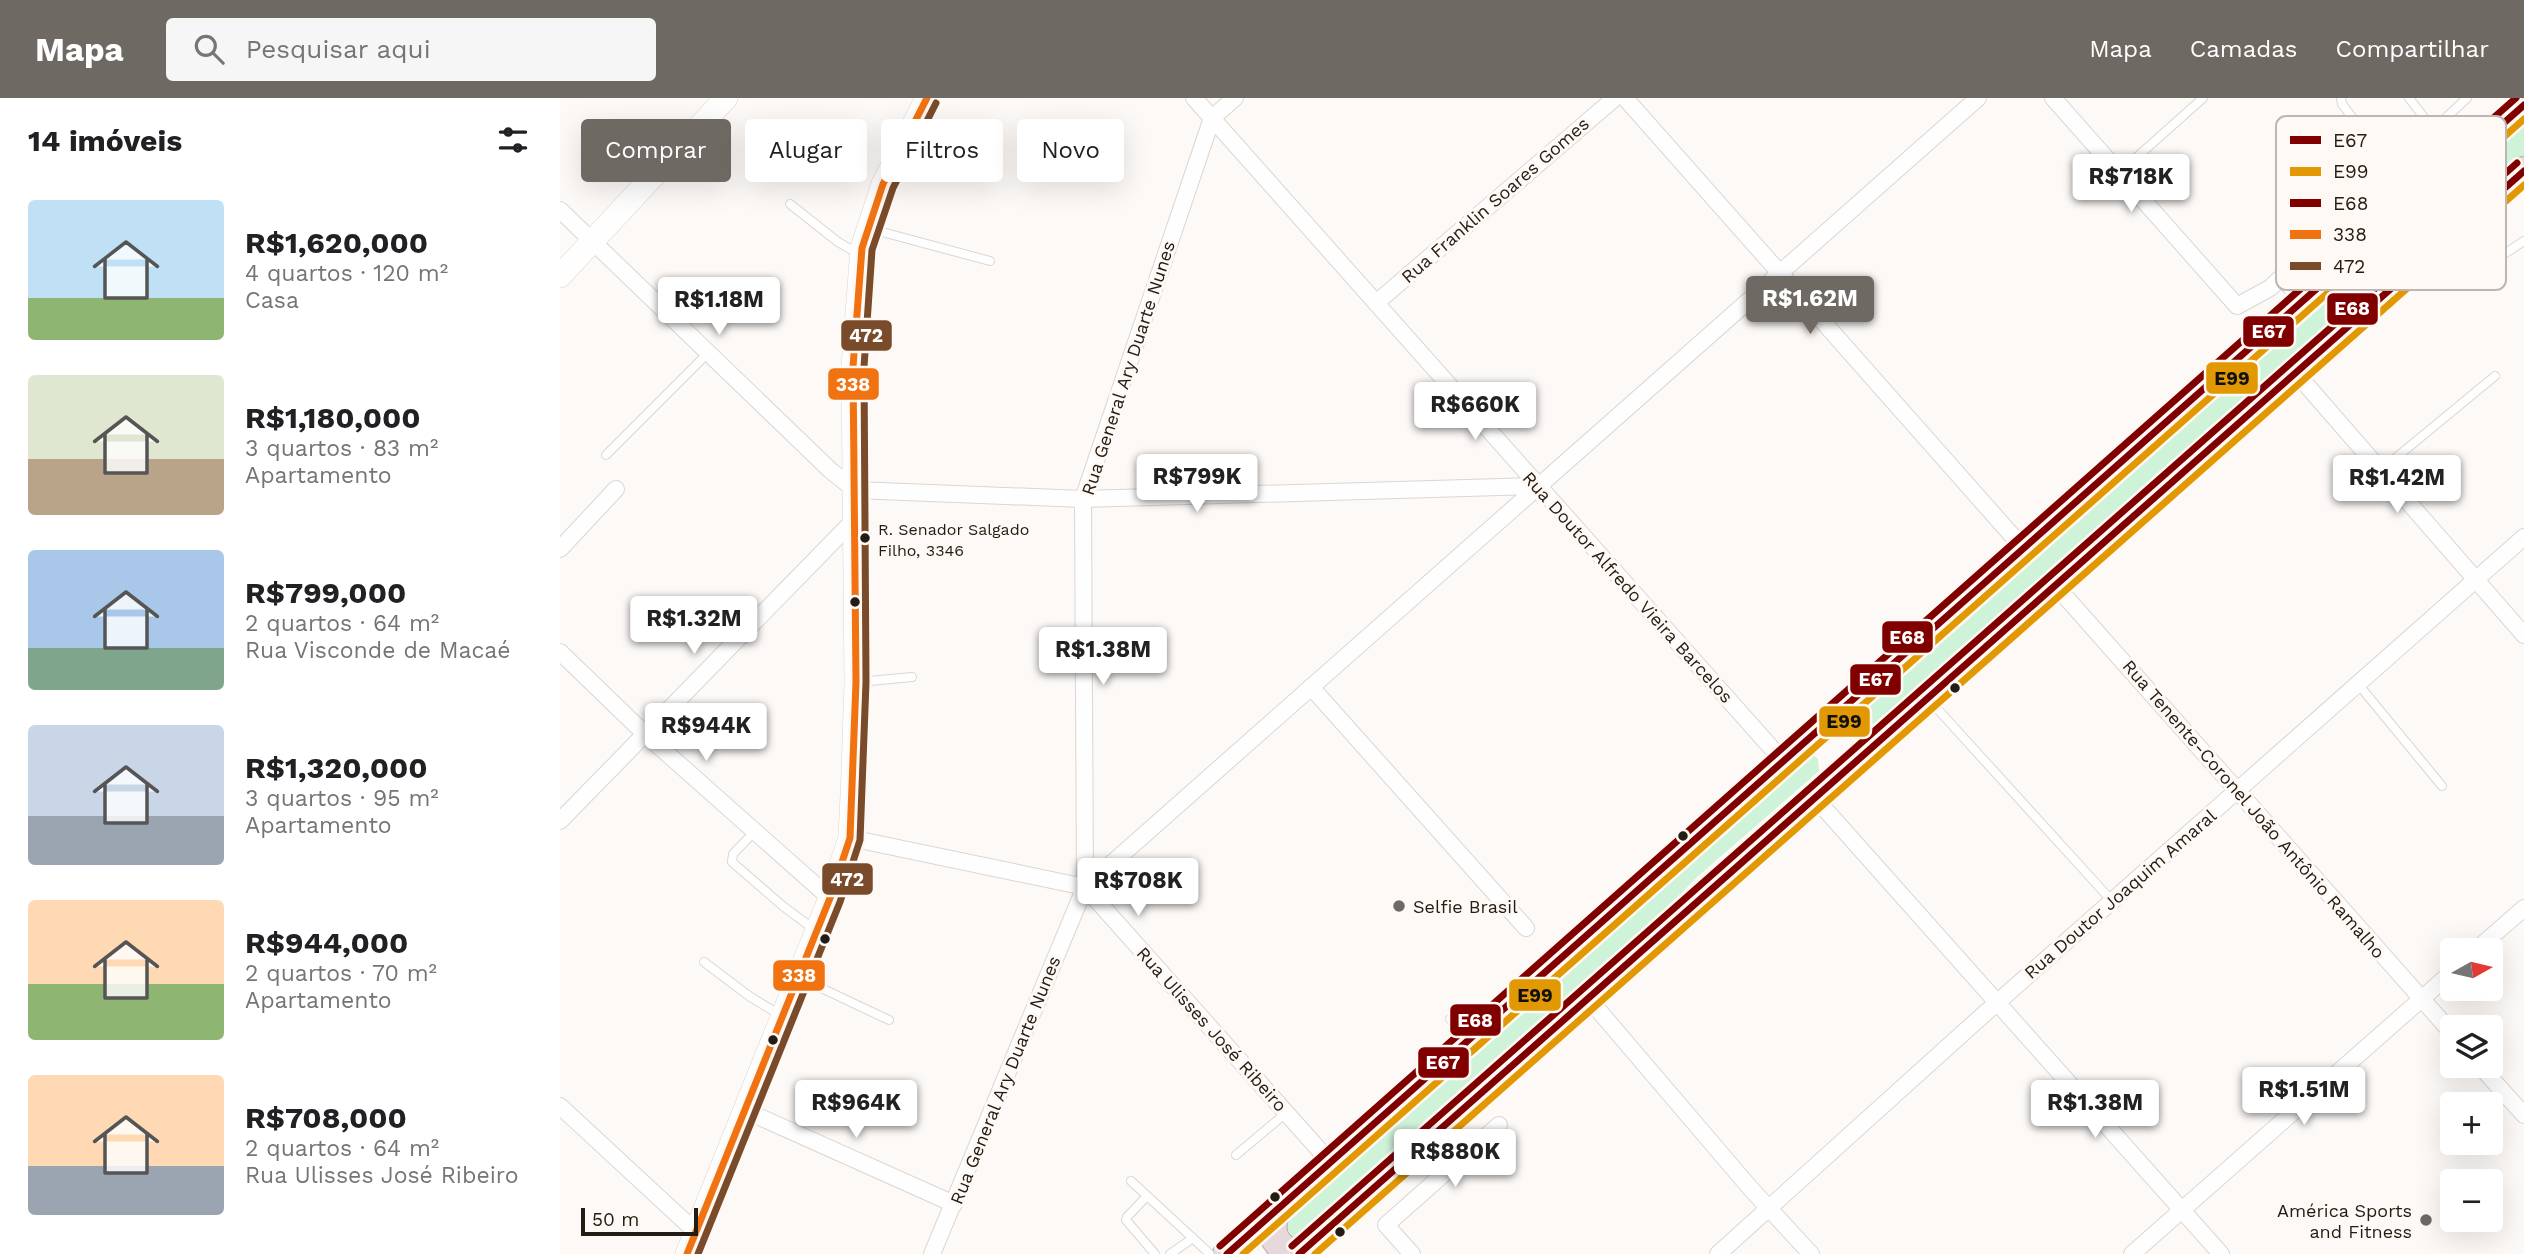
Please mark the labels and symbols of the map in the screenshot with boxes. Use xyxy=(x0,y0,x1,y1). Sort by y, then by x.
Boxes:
street label: Rua Franklin Soares Gomes xyxy=(1397,113,1593,287)
legend xyxy=(2276,116,2506,290)
text: E67 xyxy=(2333,129,2367,152)
pin: R$718K xyxy=(2074,155,2188,214)
text: E99 xyxy=(2333,160,2369,183)
text: E68 xyxy=(2333,192,2368,215)
text: 338 xyxy=(2333,223,2367,246)
street label: Rua General Ary Duarte Nunes xyxy=(1077,238,1179,498)
text: 472 xyxy=(2333,255,2365,278)
pin: R$1.62M xyxy=(1745,276,1875,336)
pin: R$1.18M xyxy=(654,278,784,337)
line badge: E68 xyxy=(2326,292,2379,326)
text: E68 xyxy=(2334,297,2370,320)
line badge: E67 xyxy=(2242,315,2295,348)
line badge: 472 xyxy=(840,319,893,352)
text: E67 xyxy=(2252,320,2286,343)
text: 472 xyxy=(849,324,883,347)
line badge: E99 xyxy=(2205,361,2259,395)
line badge: 338 xyxy=(827,367,880,401)
text: E99 xyxy=(2214,367,2250,390)
text: 338 xyxy=(836,373,870,396)
pin: R$660K xyxy=(1418,382,1532,442)
pin: R$799K xyxy=(1140,454,1254,514)
pin: R$1.42M xyxy=(2332,456,2462,515)
street label: Rua Doutor Alfredo Vieira Barcelos xyxy=(1519,467,1737,707)
place label: R. Senador Salgado Filho, 3346 xyxy=(878,520,1029,560)
marker: R. Senador Salgado Filho, 3346 xyxy=(858,531,872,545)
unlabelled marker xyxy=(848,595,862,609)
pin: R$1.32M xyxy=(629,596,759,656)
line badge: E68 xyxy=(1881,620,1934,654)
text: E68 xyxy=(1889,626,1925,649)
pin: R$1.38M xyxy=(1038,628,1168,687)
street label: Rua Tenente-Coronel João Antônio Ramalho xyxy=(2119,655,2389,963)
line badge: E67 xyxy=(1849,663,1902,696)
text: E67 xyxy=(1859,668,1893,691)
unlabelled marker xyxy=(1948,681,1962,695)
pin: R$944K xyxy=(649,704,763,763)
line badge: E99 xyxy=(1818,705,1871,738)
text: E99 xyxy=(1826,710,1862,733)
street label: Rua Doutor Joaquim Amaral xyxy=(2020,805,2221,983)
unlabelled marker xyxy=(1676,829,1690,843)
pin: R$708K xyxy=(1081,858,1195,918)
line badge: 472 xyxy=(821,862,874,896)
text: 472 xyxy=(830,868,864,891)
place label: Selfie Brasil xyxy=(1413,896,1518,917)
marker: Selfie Brasil xyxy=(1391,898,1407,914)
unlabelled marker xyxy=(818,932,832,946)
north arrow xyxy=(2440,938,2502,1001)
street label: Rua Ulisses José Ribeiro xyxy=(1133,942,1291,1116)
street label: Rua General Ary Duarte Nunes xyxy=(945,953,1065,1207)
line badge: 338 xyxy=(772,959,826,992)
text: 338 xyxy=(782,964,816,987)
line badge: E99 xyxy=(1508,978,1562,1012)
text: E99 xyxy=(1517,984,1553,1007)
line badge: E68 xyxy=(1449,1003,1502,1037)
text: E68 xyxy=(1457,1009,1493,1032)
unlabelled marker xyxy=(766,1033,780,1047)
line badge: E67 xyxy=(1417,1046,1470,1079)
text: E67 xyxy=(1426,1051,1460,1074)
pin: R$1.51M xyxy=(2239,1068,2369,1127)
pin: R$964K xyxy=(799,1080,913,1140)
pin: R$1.38M xyxy=(2030,1080,2160,1140)
pin: R$880K xyxy=(1398,1130,1512,1189)
unlabelled marker xyxy=(1268,1190,1282,1204)
place label: América Sports and Fitness xyxy=(2277,1200,2412,1242)
scale bar xyxy=(581,1205,698,1237)
marker: América Sports and Fitness xyxy=(2418,1212,2434,1228)
unlabelled marker xyxy=(1333,1225,1347,1239)

